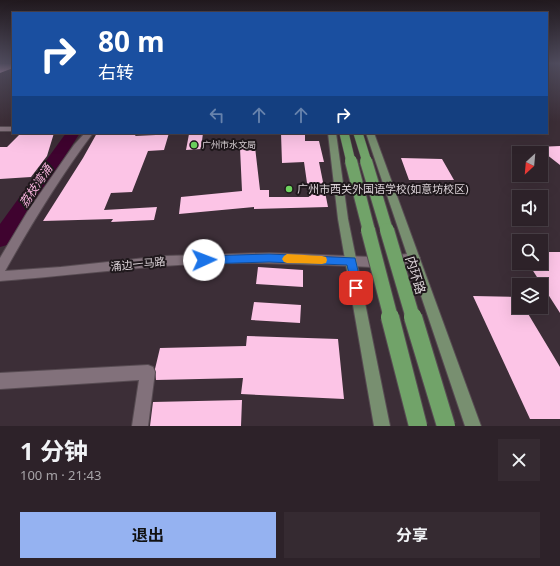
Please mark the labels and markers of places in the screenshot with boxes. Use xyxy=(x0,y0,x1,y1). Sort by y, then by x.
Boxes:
place label: 广州市水文局 xyxy=(202,138,256,151)
marker: 广州市水文局 xyxy=(189,140,199,150)
place label: 广州市西关外国语学校(如意坊校区) xyxy=(297,181,469,196)
marker: 广州市西关外国语学校(如意坊校区) xyxy=(284,184,294,194)
pin xyxy=(339,271,373,305)

